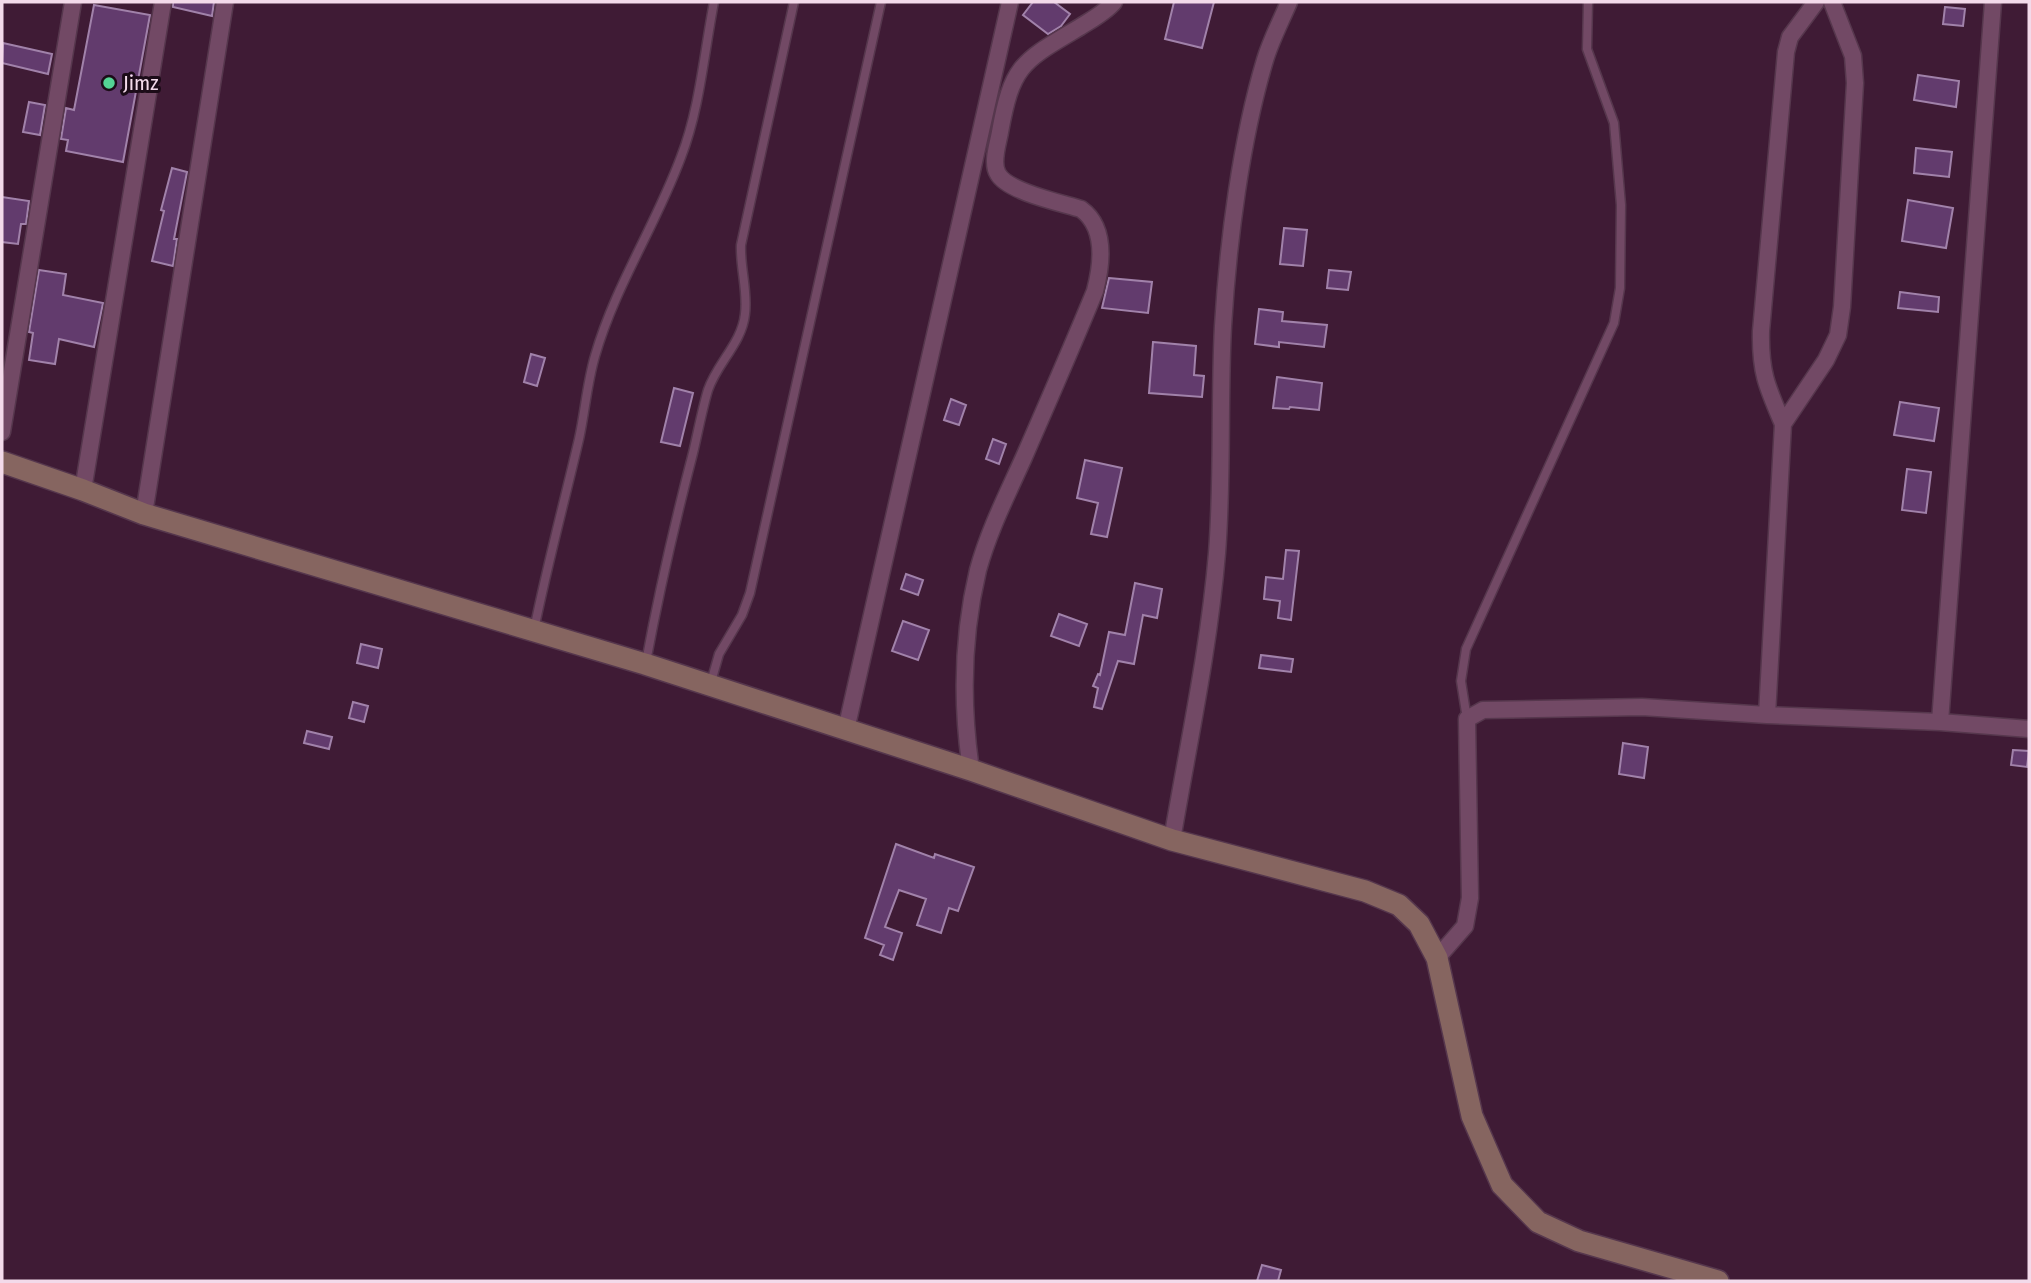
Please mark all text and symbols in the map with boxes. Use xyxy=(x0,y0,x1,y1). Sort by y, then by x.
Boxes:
place label: Jimz xyxy=(123,70,158,96)
marker: Jimz xyxy=(101,75,117,91)

